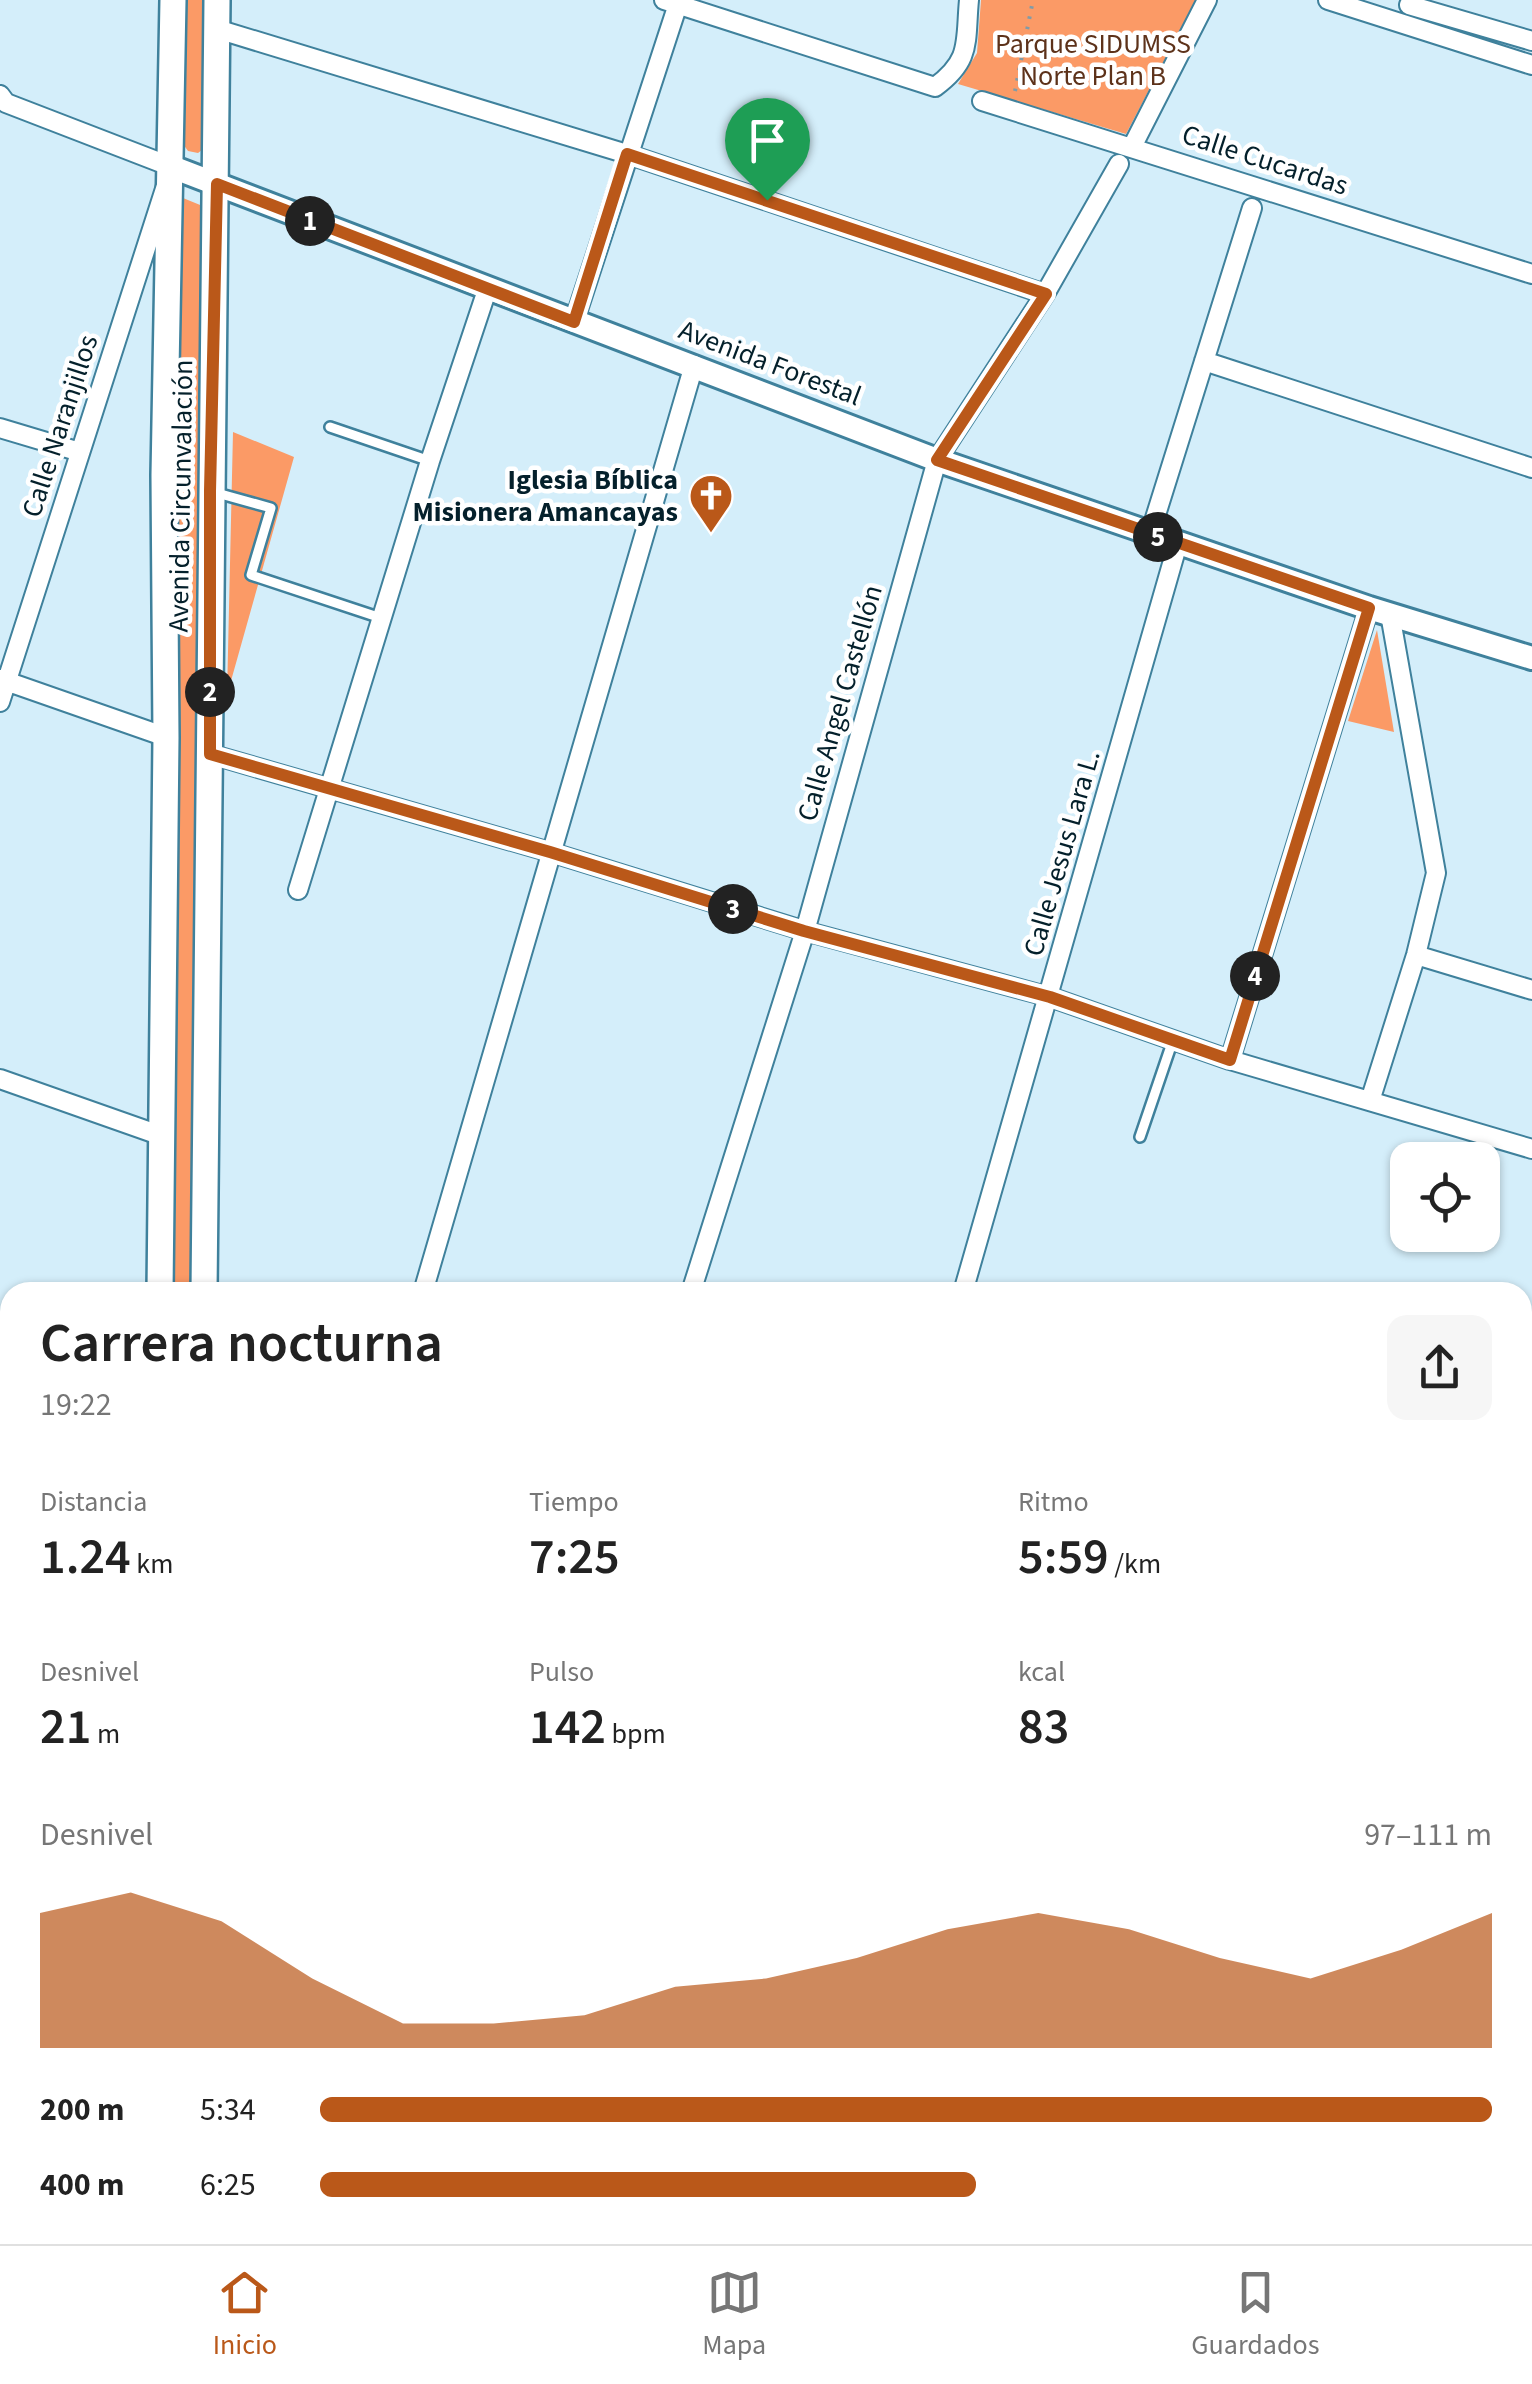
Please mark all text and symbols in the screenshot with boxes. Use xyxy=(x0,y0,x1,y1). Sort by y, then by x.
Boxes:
park label: Parque SIDUMSS Norte Plan B xyxy=(995,24,1191,96)
pin xyxy=(725,98,810,201)
icon: arrive xyxy=(740,113,795,168)
street label: Calle Cucardas xyxy=(1177,114,1353,206)
pin: 1 xyxy=(285,196,335,246)
text: 1 xyxy=(303,201,317,241)
street label: Avenida Forestal xyxy=(673,310,867,416)
street label: Calle Naranjillos xyxy=(12,330,108,522)
street label: Avenida Circunvalación xyxy=(159,359,203,633)
place label: Iglesia Bíblica Misionera Amancayas xyxy=(412,460,678,532)
church icon: Iglesia Bíblica Misionera Amancayas xyxy=(688,473,734,534)
pin: 5 xyxy=(1133,512,1183,562)
text: 5 xyxy=(1151,517,1165,557)
street label: Calle Angel Castellón xyxy=(787,580,893,826)
pin: 2 xyxy=(185,667,235,717)
text: 2 xyxy=(203,672,217,712)
street label: Calle Jesus Lara L. xyxy=(1013,745,1111,961)
pin: 3 xyxy=(708,884,758,934)
text: 3 xyxy=(726,889,740,929)
pin: 4 xyxy=(1230,951,1280,1001)
text: 4 xyxy=(1248,956,1262,996)
map controls xyxy=(1390,1142,1500,1252)
button: locate xyxy=(1390,1142,1500,1252)
text: Carrera nocturna xyxy=(40,1305,443,1383)
button: share xyxy=(1387,1315,1492,1420)
text: 19:22 xyxy=(40,1382,112,1428)
text: Distancia xyxy=(40,1482,147,1522)
text: Tiempo xyxy=(529,1482,619,1522)
text: Ritmo xyxy=(1018,1482,1089,1522)
text: 1.24 xyxy=(40,1522,131,1593)
text: 7:25 xyxy=(529,1522,620,1593)
text: 5:59 xyxy=(1018,1522,1109,1593)
text: km xyxy=(131,1544,173,1584)
text: /km xyxy=(1109,1544,1161,1584)
text: Desnivel xyxy=(40,1652,139,1692)
text: Pulso xyxy=(529,1652,594,1692)
text: kcal xyxy=(1018,1652,1065,1692)
text: 21 xyxy=(40,1692,91,1763)
text: 142 xyxy=(529,1692,606,1763)
text: 83 xyxy=(1018,1692,1069,1763)
text: m xyxy=(91,1714,120,1754)
text: bpm xyxy=(606,1714,666,1754)
text: Desnivel xyxy=(40,1812,153,1858)
text: 97–111 m xyxy=(1364,1812,1492,1858)
text: 200 m xyxy=(40,2087,125,2133)
text: 5:34 xyxy=(200,2087,256,2133)
text: 400 m xyxy=(40,2162,125,2208)
text: 6:25 xyxy=(200,2162,256,2208)
tab: Inicio xyxy=(213,2265,277,2365)
tab: Mapa xyxy=(702,2265,766,2365)
tab: Guardados xyxy=(1191,2265,1319,2365)

